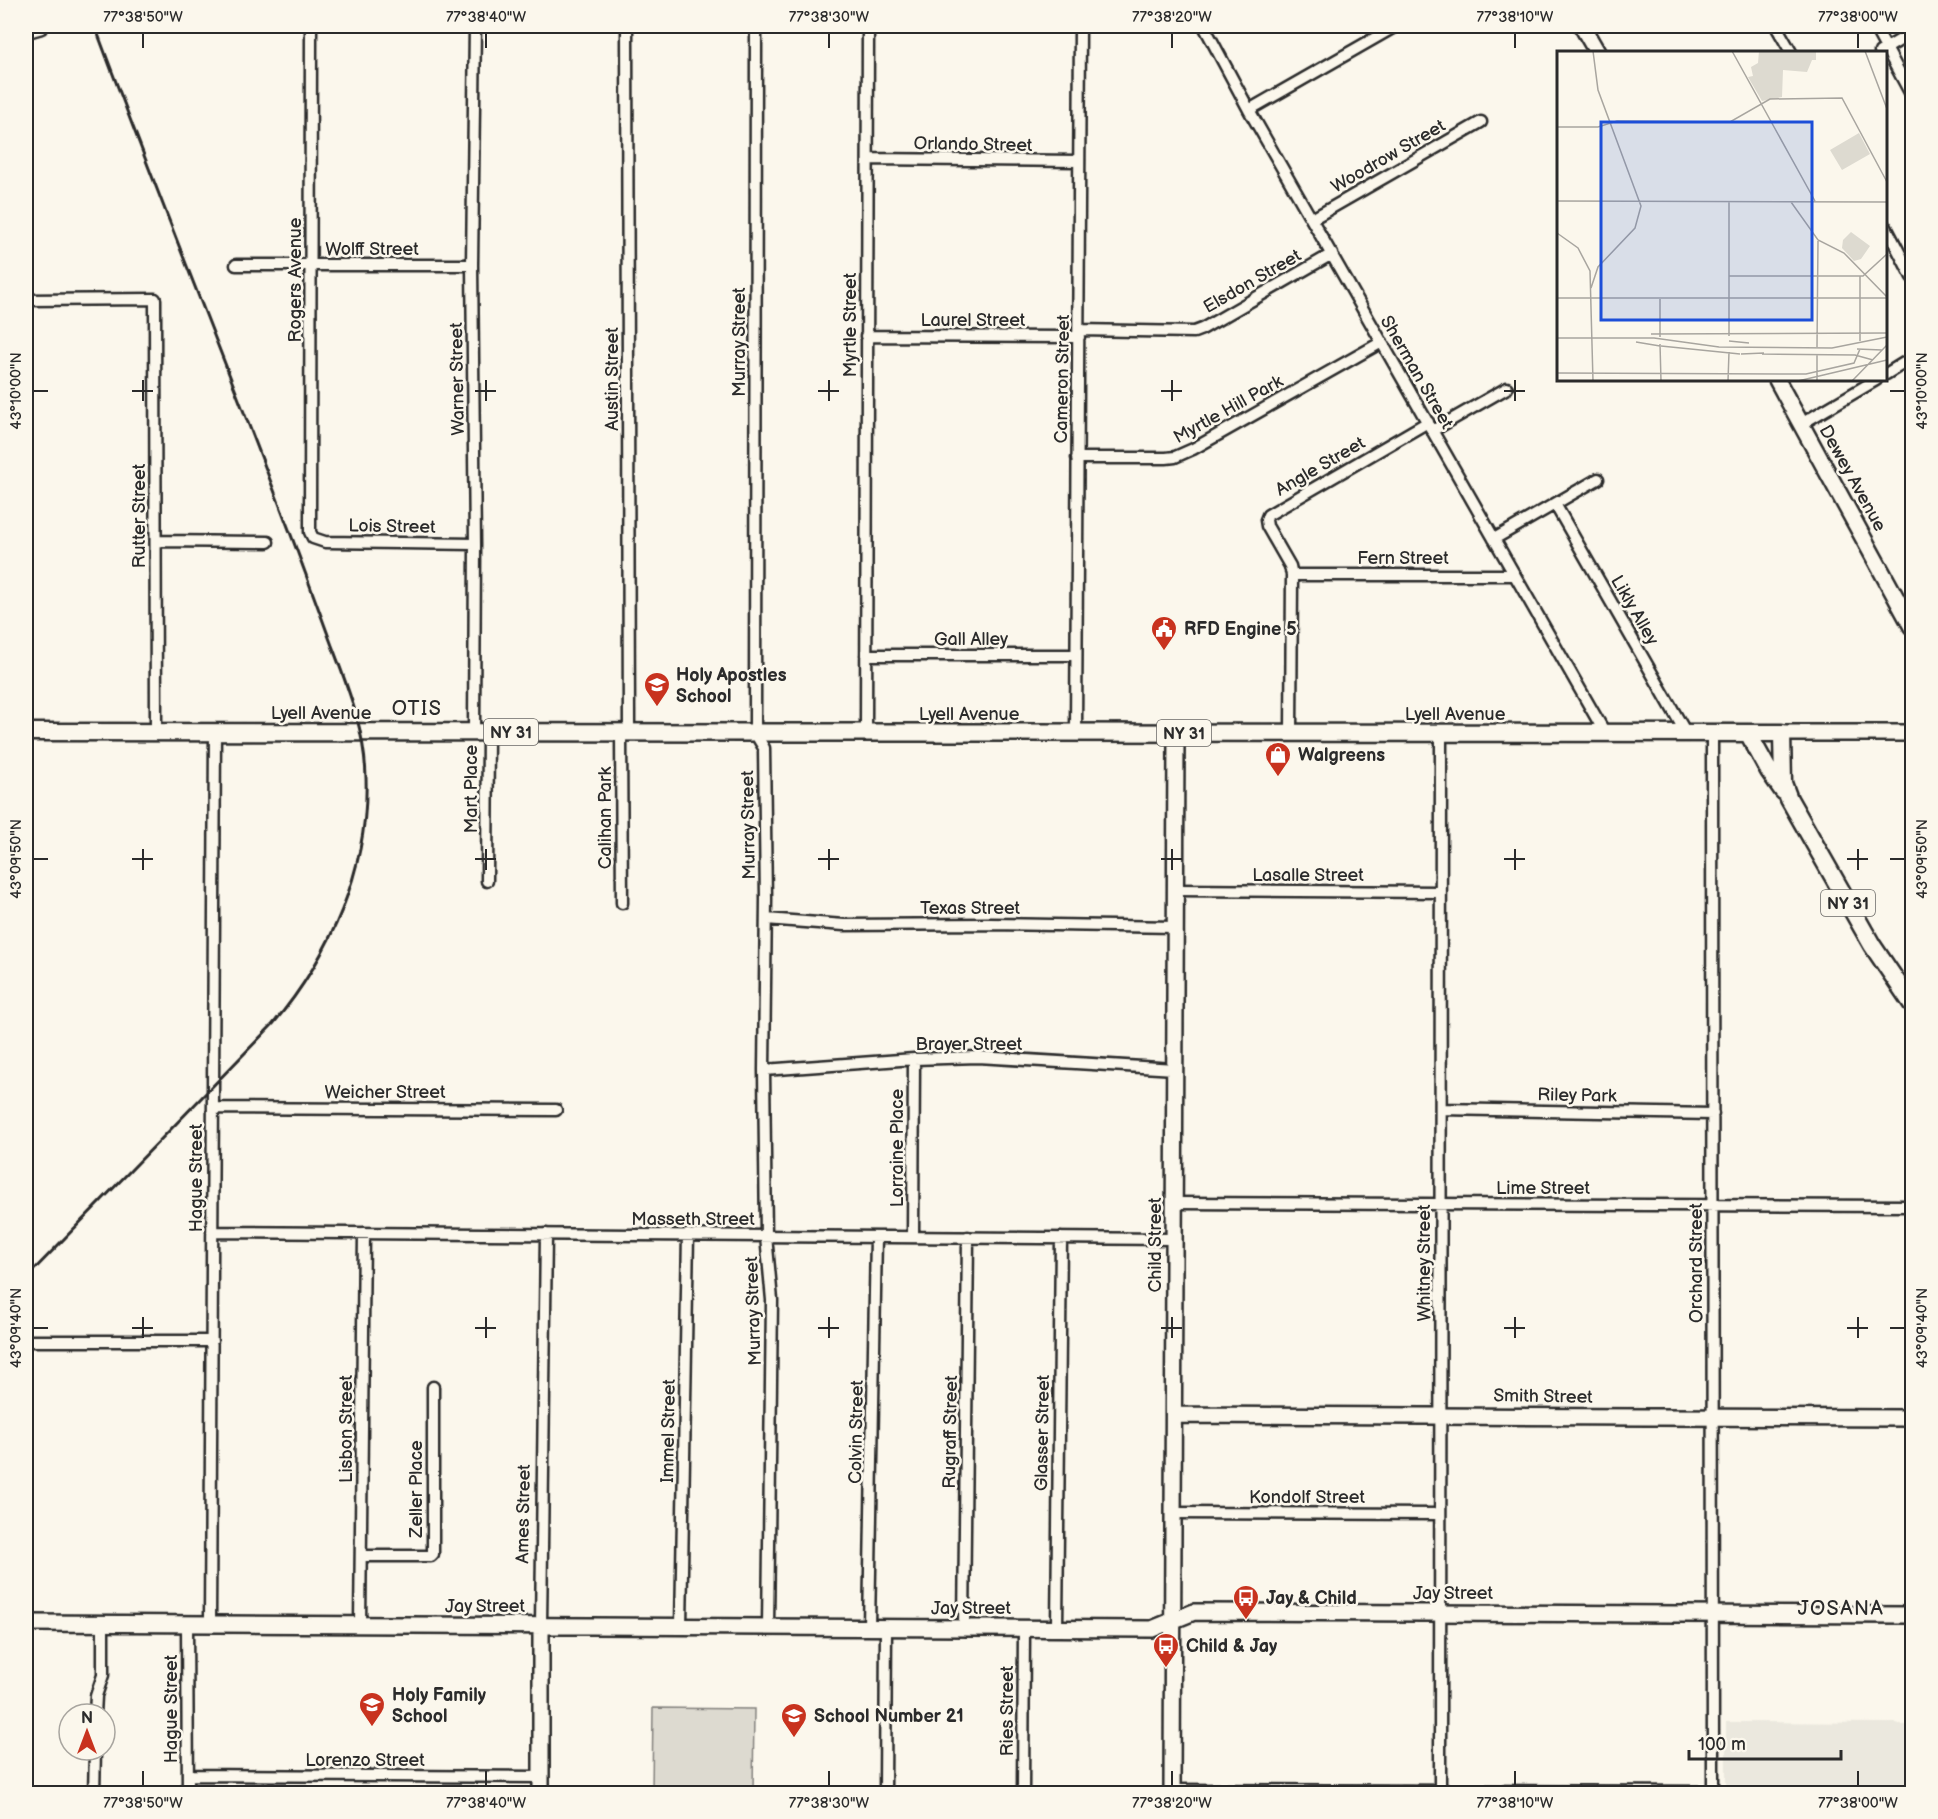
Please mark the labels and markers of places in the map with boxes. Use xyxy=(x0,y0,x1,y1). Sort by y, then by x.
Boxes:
public building icon: RFD Engine 5 xyxy=(1149,614,1179,652)
place label: RFD Engine 5 xyxy=(1184,619,1297,640)
place label: Holy Apostles School xyxy=(676,665,787,707)
school or university icon: Holy Apostles School xyxy=(642,670,672,708)
shop icon: Walgreens xyxy=(1263,740,1293,778)
place label: Walgreens xyxy=(1298,745,1385,766)
bus stop icon: Jay & Child xyxy=(1231,1583,1261,1621)
place label: Jay & Child xyxy=(1266,1588,1357,1609)
bus stop icon: Child & Jay xyxy=(1151,1631,1181,1669)
place label: Child & Jay xyxy=(1186,1636,1278,1657)
place label: Holy Family School xyxy=(392,1685,487,1727)
school or university icon: Holy Family School xyxy=(357,1690,387,1728)
school or university icon: School Number 21 xyxy=(779,1701,809,1739)
place label: School Number 21 xyxy=(814,1706,964,1727)

